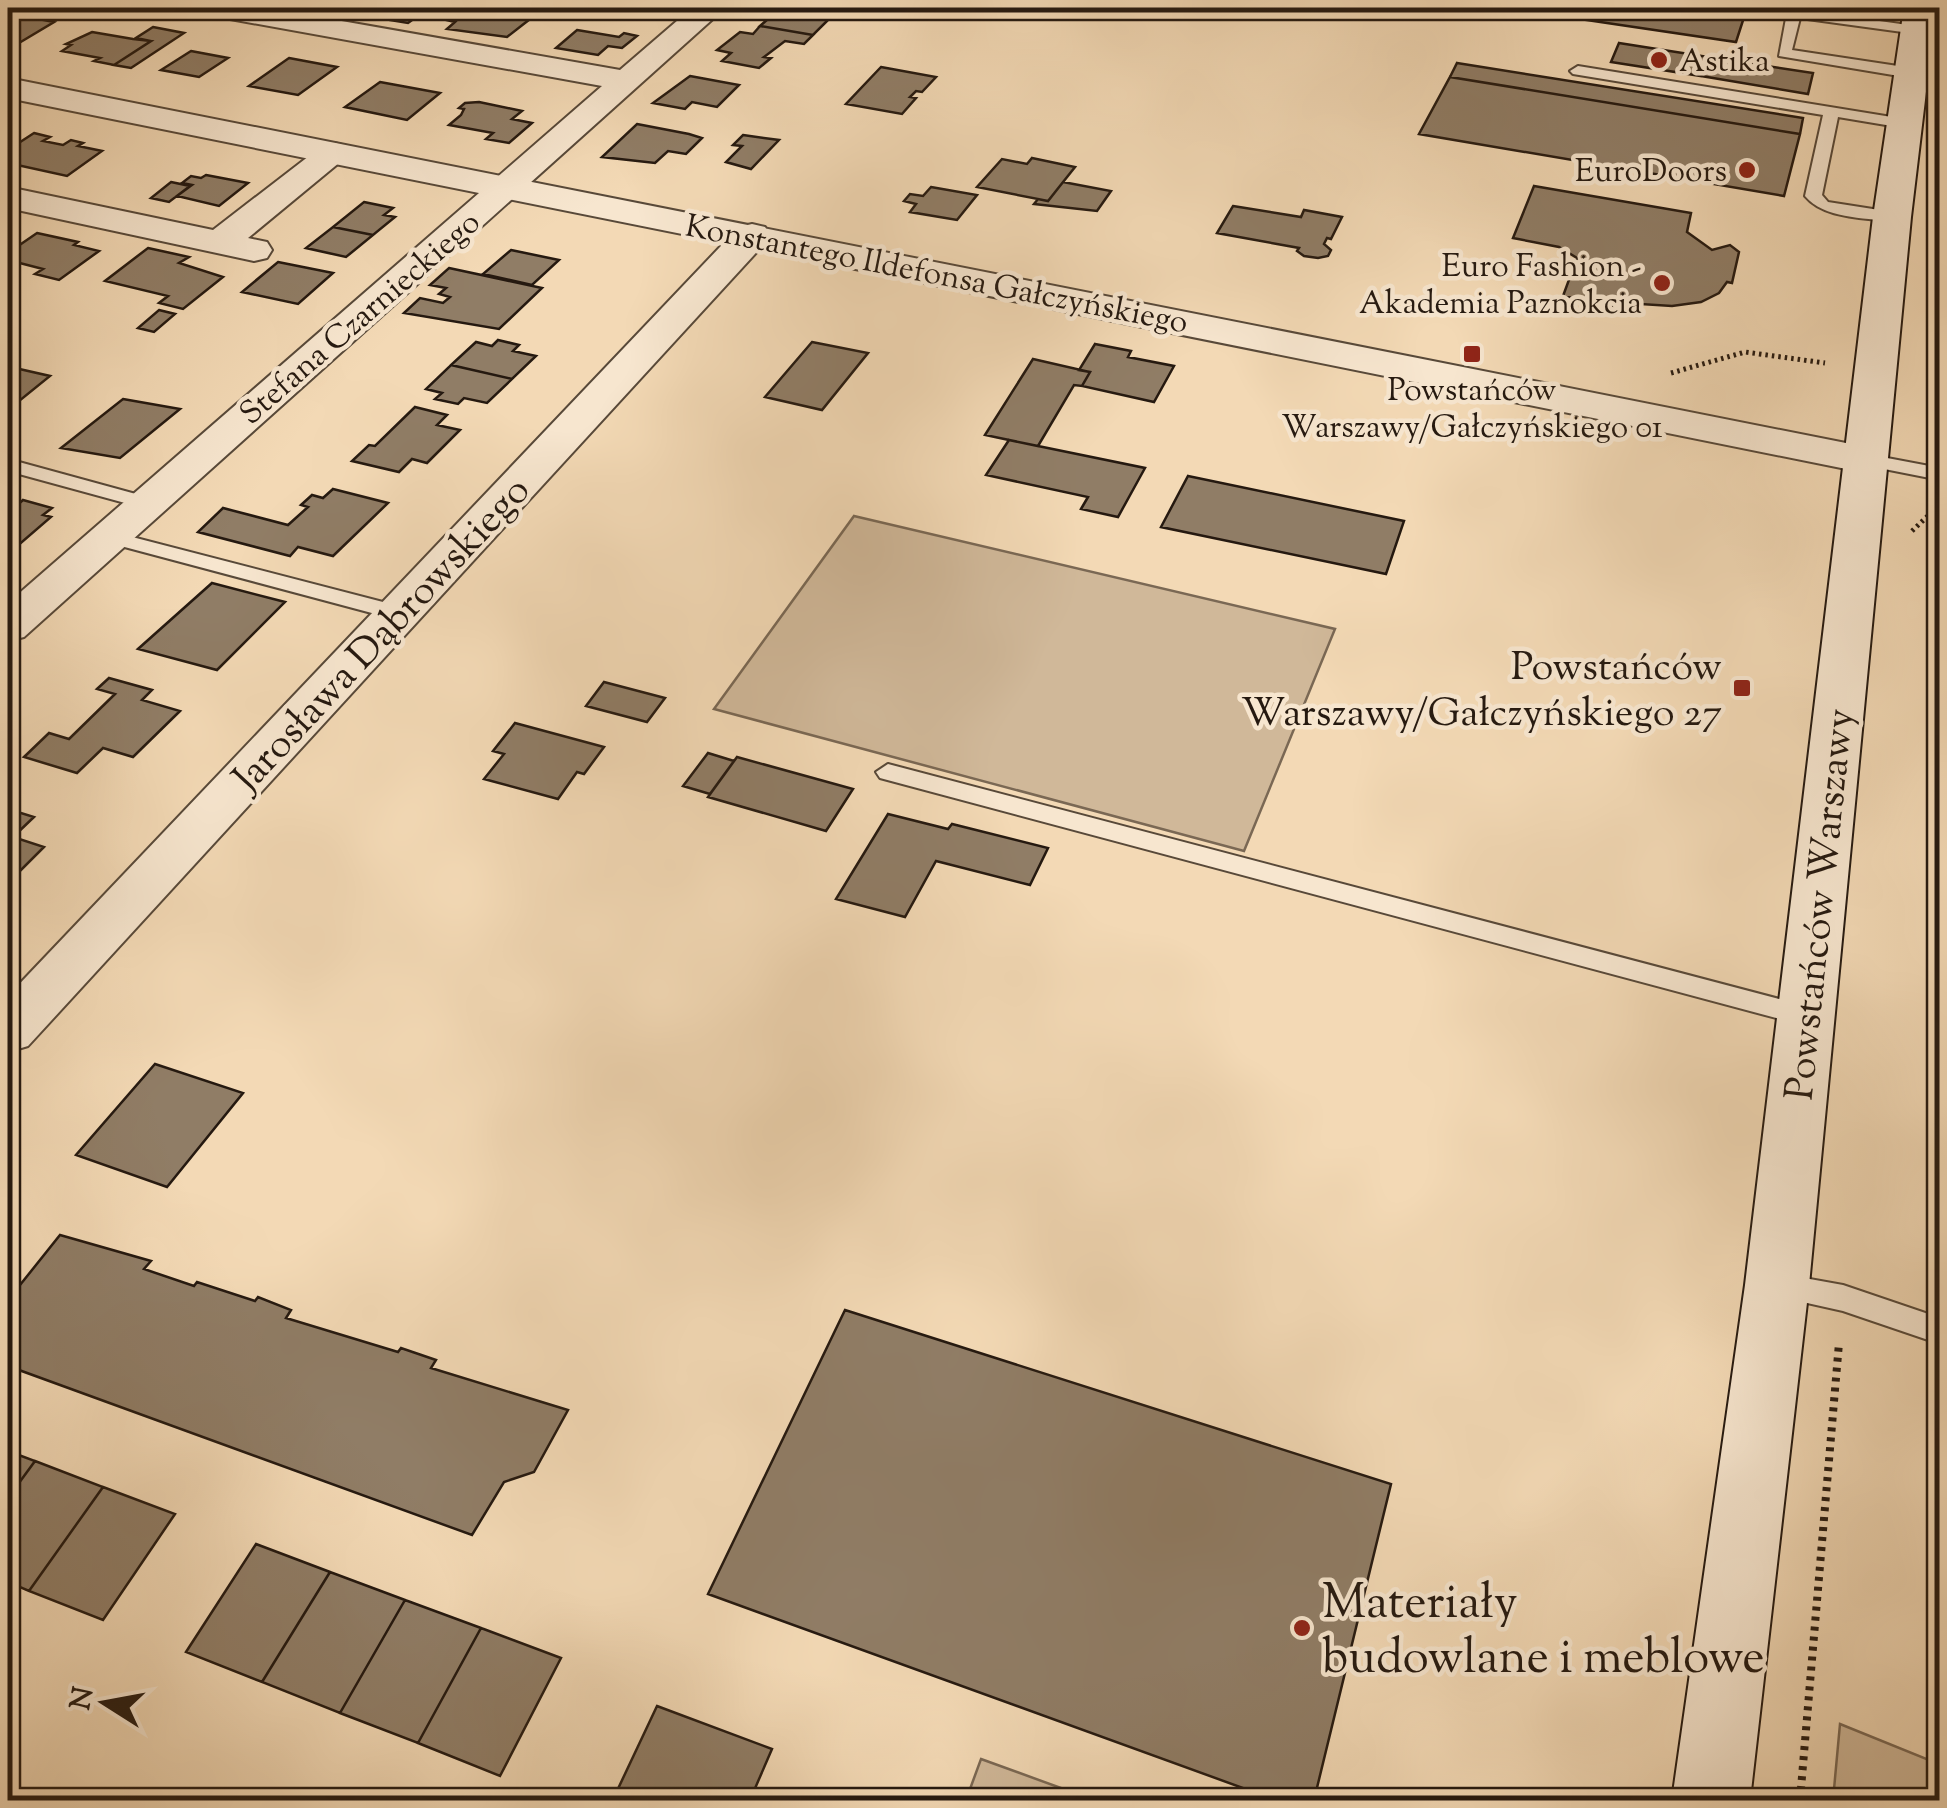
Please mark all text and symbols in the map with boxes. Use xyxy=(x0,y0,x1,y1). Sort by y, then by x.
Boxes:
place label: Astika xyxy=(1679,40,1770,86)
marker: Astika xyxy=(1648,49,1670,71)
place label: EuroDoors xyxy=(1575,150,1727,196)
marker: EuroDoors xyxy=(1736,159,1758,181)
street label: Stefana Czarnieckiego xyxy=(230,201,492,437)
street label: Konstantego Ildefonsa Gałczyńskiego xyxy=(681,205,1192,347)
place label: Euro Fashion - Akademia Paznokcia xyxy=(1359,245,1642,328)
marker: Euro Fashion - Akademia Paznokcia xyxy=(1651,272,1673,294)
marker: Powstańców Warszawy/Gałczyńskiego 01 xyxy=(1461,343,1483,365)
place label: Powstańców Warszawy/Gałczyńskiego 01 xyxy=(1281,369,1663,452)
street label: Jarosława Dąbrowskiego xyxy=(220,465,545,808)
place label: Powstańców Warszawy/Gałczyńskiego 27 xyxy=(1241,641,1722,744)
marker: Powstańców Warszawy/Gałczyńskiego 27 xyxy=(1731,677,1753,699)
street label: Powstańców Warszawy xyxy=(1774,706,1871,1103)
place label: Materiały budowlane i meblowe xyxy=(1322,1571,1765,1695)
marker: Materiały budowlane i meblowe xyxy=(1291,1617,1313,1639)
north arrow xyxy=(55,1653,155,1753)
text: N xyxy=(62,1684,105,1714)

